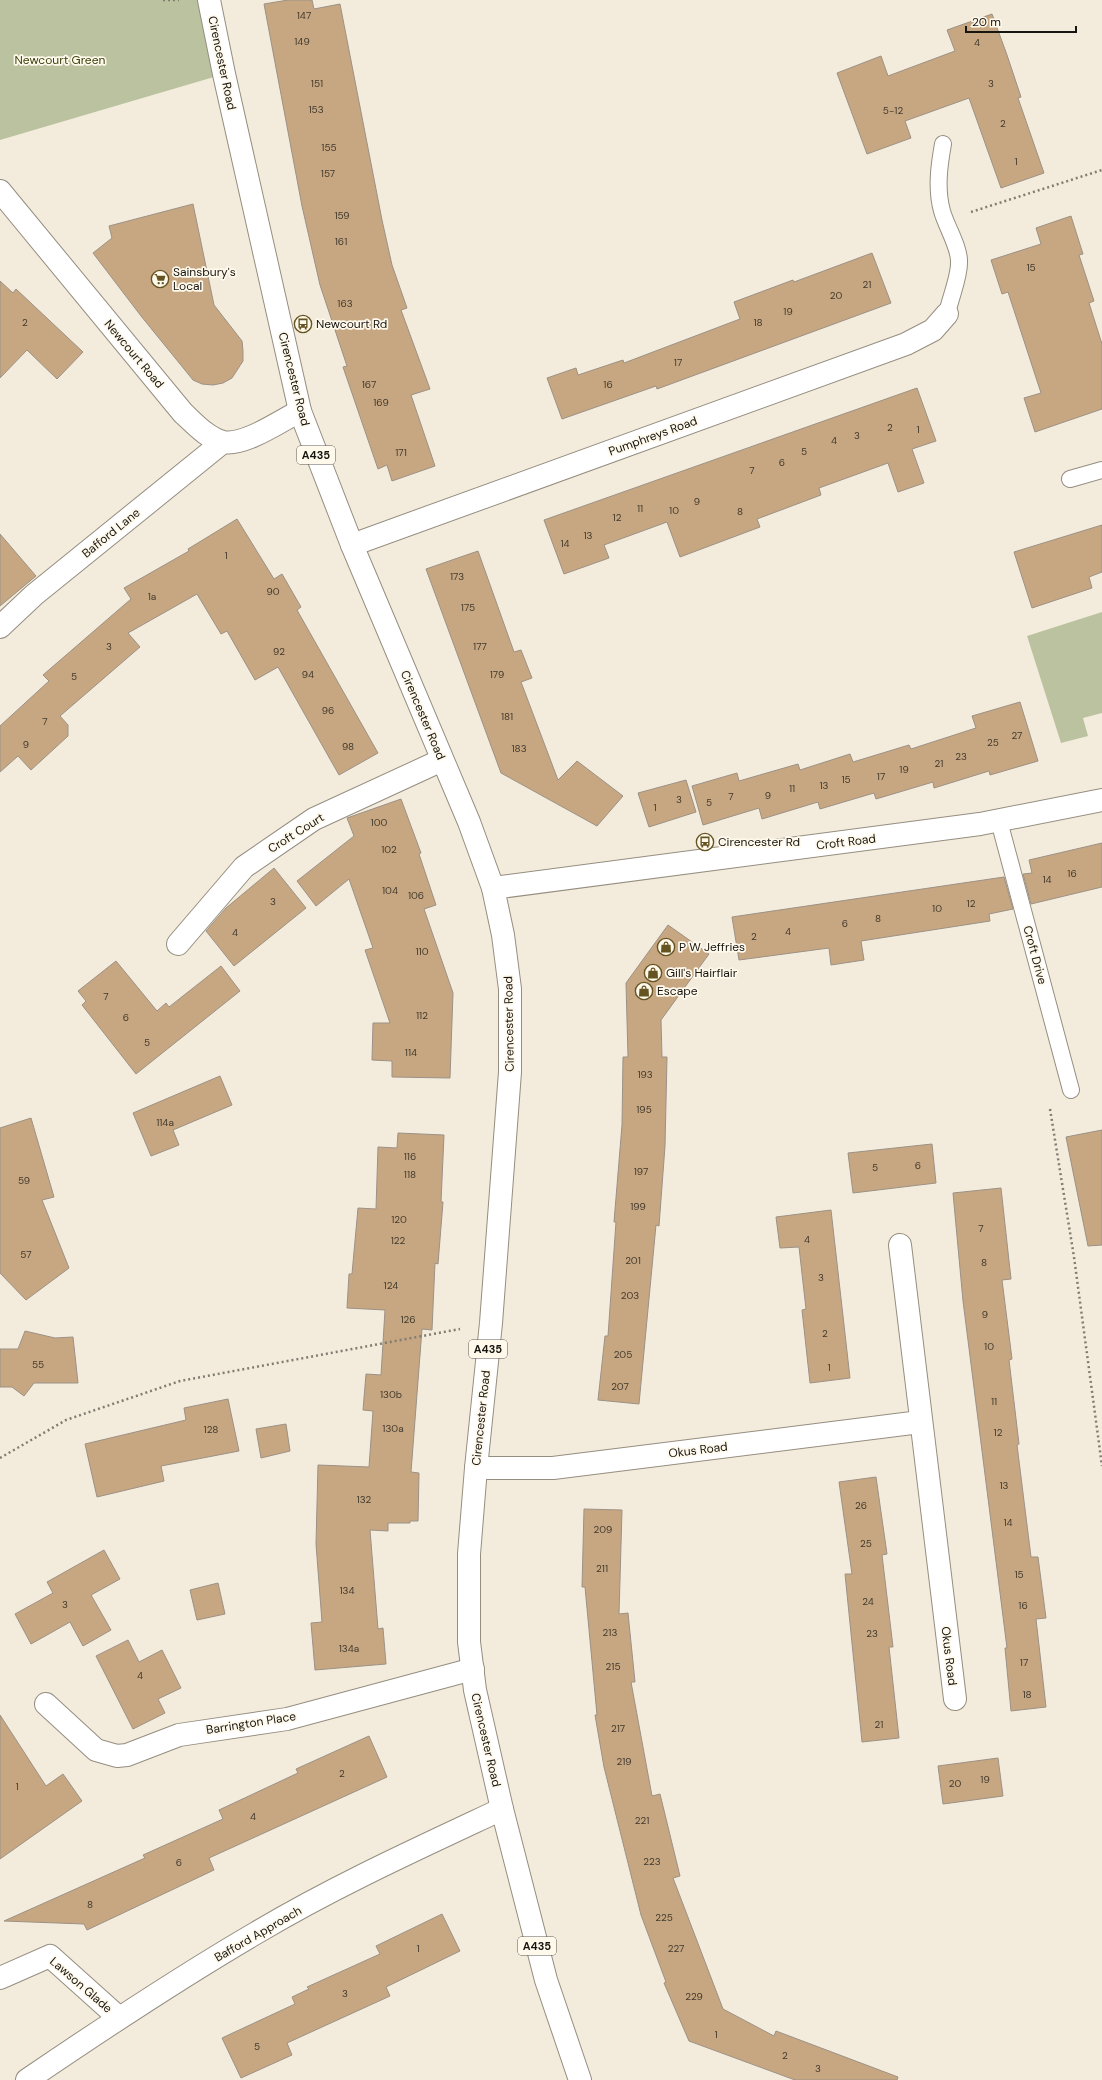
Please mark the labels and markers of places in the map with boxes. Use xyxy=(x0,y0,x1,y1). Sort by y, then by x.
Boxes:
place label: Sainsbury's Local xyxy=(173,264,236,294)
supermarket icon: Sainsbury's Local xyxy=(150,269,170,289)
bus stop icon: Newcourt Rd xyxy=(293,314,313,334)
place label: Newcourt Rd xyxy=(316,316,387,332)
bus stop icon: Cirencester Rd xyxy=(695,832,715,852)
place label: Cirencester Rd xyxy=(718,834,800,850)
shop icon: P W Jeffries xyxy=(656,937,676,957)
place label: P W Jeffries xyxy=(679,939,745,955)
shop icon: Gill's Hairflair xyxy=(643,963,663,983)
place label: Gill's Hairflair xyxy=(666,965,738,981)
shop icon: Escape xyxy=(634,981,654,1001)
place label: Escape xyxy=(657,983,698,999)

